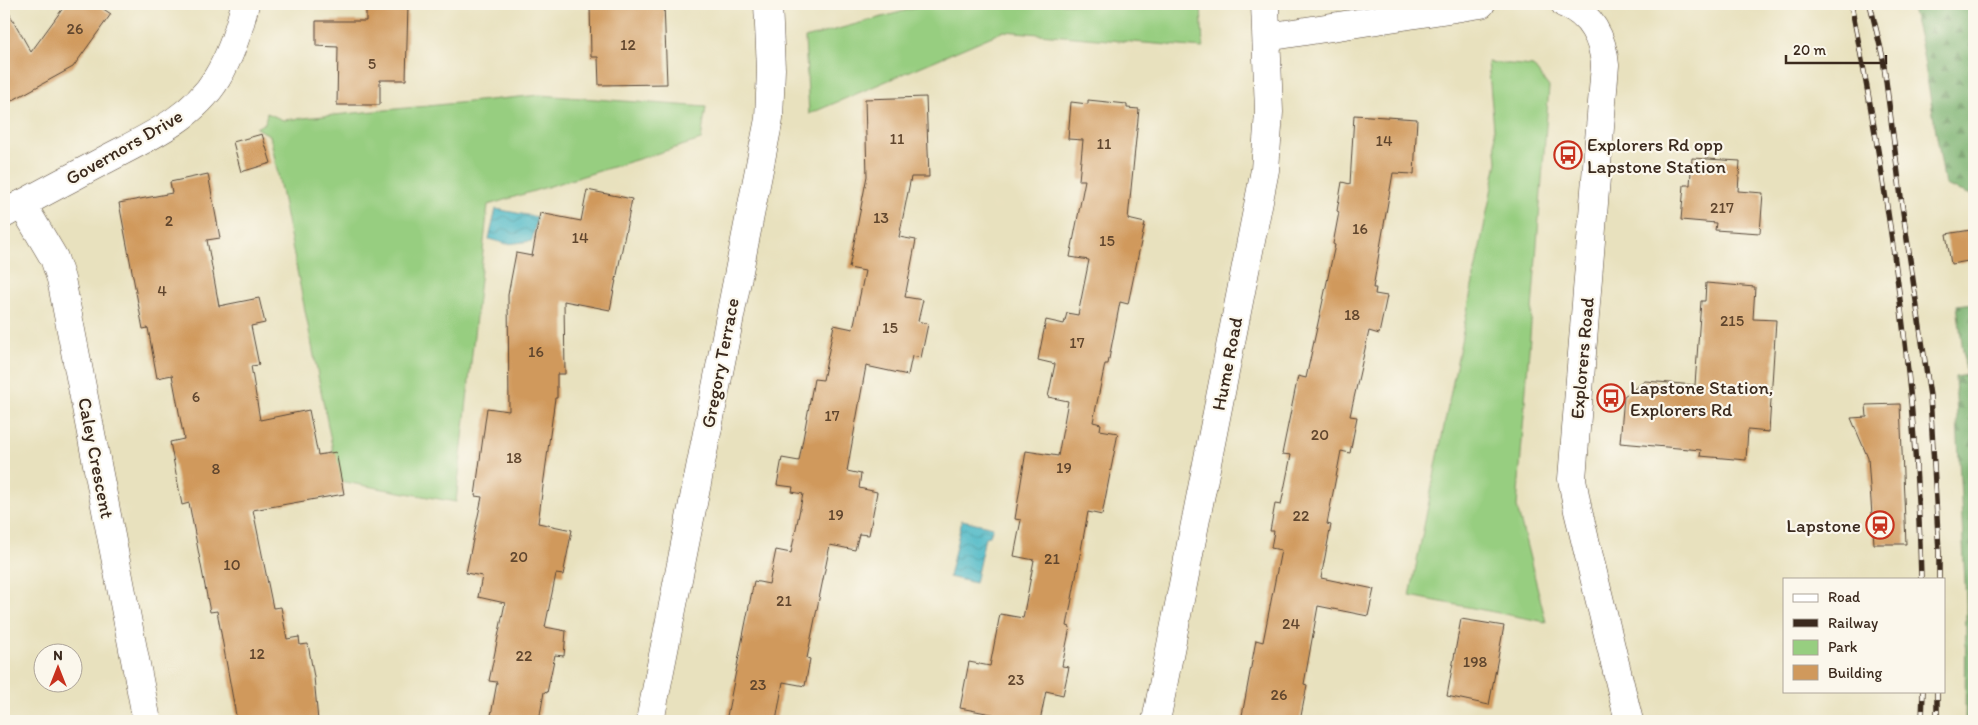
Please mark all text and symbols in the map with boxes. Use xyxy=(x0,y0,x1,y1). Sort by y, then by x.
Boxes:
house number: 26 xyxy=(67,19,83,38)
scale bar xyxy=(1786,32,1886,64)
house number: 12 xyxy=(620,35,637,54)
text: 20 m xyxy=(1793,41,1827,59)
house number: 5 xyxy=(368,54,376,73)
street label: Governors Drive xyxy=(61,104,187,190)
house number: 11 xyxy=(890,129,905,148)
house number: 14 xyxy=(1375,131,1393,150)
place label: Explorers Rd opp Lapstone Station xyxy=(1587,133,1726,178)
house number: 11 xyxy=(1097,134,1112,153)
bus stop icon: Explorers Rd opp Lapstone Station xyxy=(1553,140,1583,170)
house number: 217 xyxy=(1710,198,1734,217)
house number: 13 xyxy=(873,208,889,227)
house number: 2 xyxy=(165,211,174,230)
house number: 16 xyxy=(1352,219,1368,238)
house number: 14 xyxy=(571,228,589,247)
house number: 15 xyxy=(1099,231,1115,250)
house number: 4 xyxy=(157,281,167,300)
street label: Gregory Terrace xyxy=(696,296,744,430)
street label: Explorers Road xyxy=(1565,296,1599,420)
house number: 18 xyxy=(1344,305,1360,324)
house number: 215 xyxy=(1720,311,1744,330)
street label: Hume Road xyxy=(1207,315,1247,413)
house number: 15 xyxy=(882,318,898,337)
house number: 17 xyxy=(1069,333,1085,352)
house number: 16 xyxy=(528,342,544,361)
place label: Lapstone Station, Explorers Rd xyxy=(1630,376,1774,421)
bus stop icon: Lapstone Station, Explorers Rd xyxy=(1596,383,1626,413)
house number: 6 xyxy=(192,387,200,406)
street label: Caley Crescent xyxy=(73,396,119,520)
house number: 17 xyxy=(824,406,840,425)
house number: 20 xyxy=(1311,425,1329,444)
house number: 18 xyxy=(506,448,522,467)
house number: 19 xyxy=(1056,458,1072,477)
house number: 8 xyxy=(212,459,221,478)
house number: 19 xyxy=(828,505,844,524)
house number: 22 xyxy=(1293,506,1310,525)
station icon: Lapstone xyxy=(1865,510,1895,540)
place label: Lapstone xyxy=(1786,514,1861,537)
house number: 20 xyxy=(510,547,528,566)
house number: 21 xyxy=(1044,549,1060,568)
house number: 10 xyxy=(223,555,241,574)
legend xyxy=(1783,578,1946,692)
text: Road xyxy=(1828,588,1861,606)
house number: 21 xyxy=(776,591,792,610)
house number: 24 xyxy=(1282,614,1300,633)
text: Railway xyxy=(1828,614,1878,632)
text: Park xyxy=(1828,638,1858,656)
north arrow xyxy=(32,642,82,692)
house number: 12 xyxy=(249,644,266,663)
house number: 22 xyxy=(516,646,533,665)
text: N xyxy=(53,647,63,664)
house number: 198 xyxy=(1463,652,1488,671)
text: Building xyxy=(1828,664,1882,682)
house number: 23 xyxy=(1007,670,1025,689)
house number: 23 xyxy=(749,675,767,694)
house number: 26 xyxy=(1271,685,1287,704)

